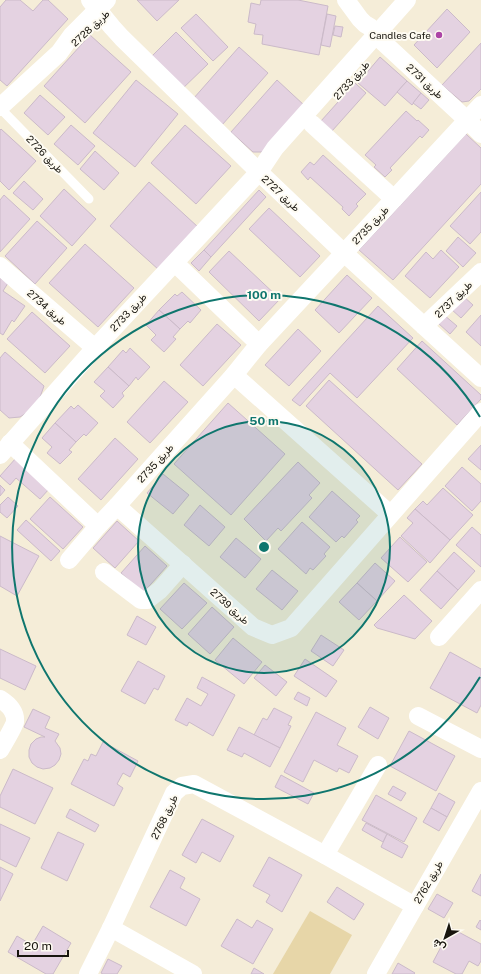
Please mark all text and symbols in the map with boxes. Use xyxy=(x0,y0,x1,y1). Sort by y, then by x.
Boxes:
street label: طريق 2728 xyxy=(68,7,113,50)
place label: Candles Cafe xyxy=(369,29,431,41)
marker: Candles Cafe xyxy=(434,30,444,40)
street label: طريق 2733 xyxy=(330,58,373,103)
street label: طريق 2731 xyxy=(403,61,446,102)
street label: طريق 2726 xyxy=(23,133,66,176)
street label: طريق 2727 xyxy=(259,172,303,215)
street label: طريق 2735 xyxy=(349,203,392,247)
street label: طريق 2737 xyxy=(432,278,475,321)
street label: طريق 2734 xyxy=(24,287,69,328)
text: 100 m xyxy=(247,288,281,302)
street label: طريق 2733 xyxy=(107,290,150,334)
text: 50 m xyxy=(249,414,279,428)
street label: طريق 2735 xyxy=(134,441,177,486)
centre of rings xyxy=(257,540,271,554)
street label: طريق 2739 xyxy=(208,586,252,628)
street label: طريق 2768 xyxy=(148,792,181,842)
street label: طريق 2762 xyxy=(411,858,446,906)
north arrow xyxy=(425,918,465,958)
scale bar xyxy=(18,932,68,958)
text: ش xyxy=(430,936,448,955)
text: 20 m xyxy=(24,939,52,953)

